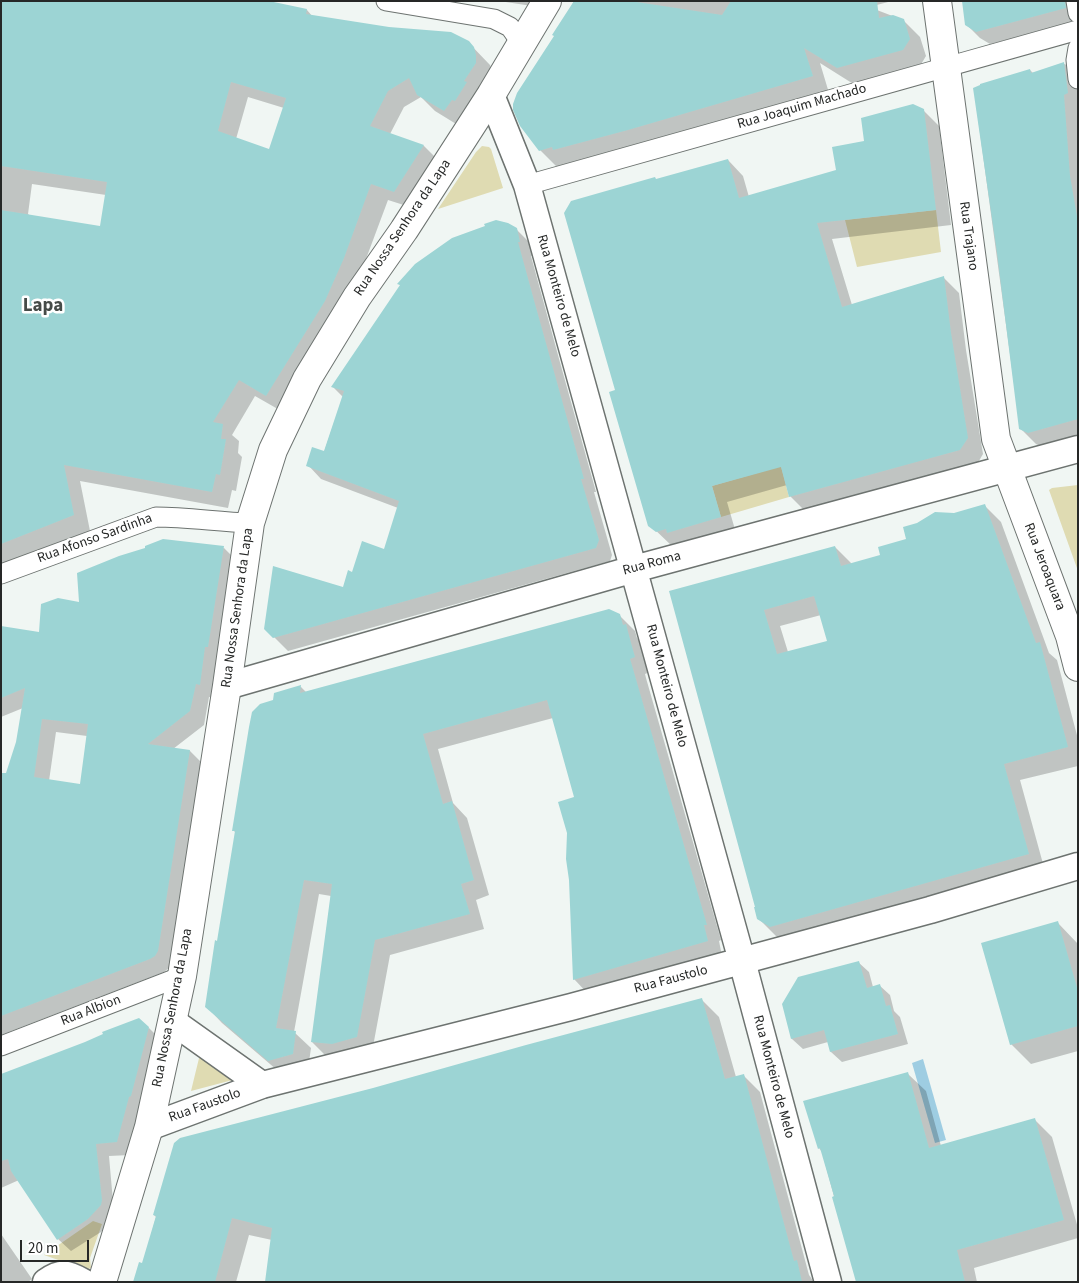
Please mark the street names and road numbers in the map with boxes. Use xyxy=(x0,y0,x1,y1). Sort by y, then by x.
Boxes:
street label: Rua Joaquim Machado xyxy=(736,81,868,133)
street label: Rua Nossa Senhora da Lapa xyxy=(351,156,455,300)
street label: Rua Trajano xyxy=(955,200,981,272)
street label: Rua Monteiro de Melo xyxy=(532,233,584,359)
street label: Rua Afonso Sardinha xyxy=(35,510,155,568)
street label: Rua Jeroaquara xyxy=(1020,521,1068,613)
street label: Rua Nossa Senhora da Lapa xyxy=(218,527,258,689)
street label: Rua Roma xyxy=(621,548,683,580)
street label: Rua Monteiro de Melo xyxy=(641,623,691,749)
street label: Rua Nossa Senhora da Lapa xyxy=(149,927,197,1089)
street label: Rua Faustolo xyxy=(632,962,710,998)
street label: Rua Albion xyxy=(59,992,123,1030)
street label: Rua Monteiro de Melo xyxy=(748,1014,798,1140)
street label: Rua Faustolo xyxy=(167,1085,243,1127)

